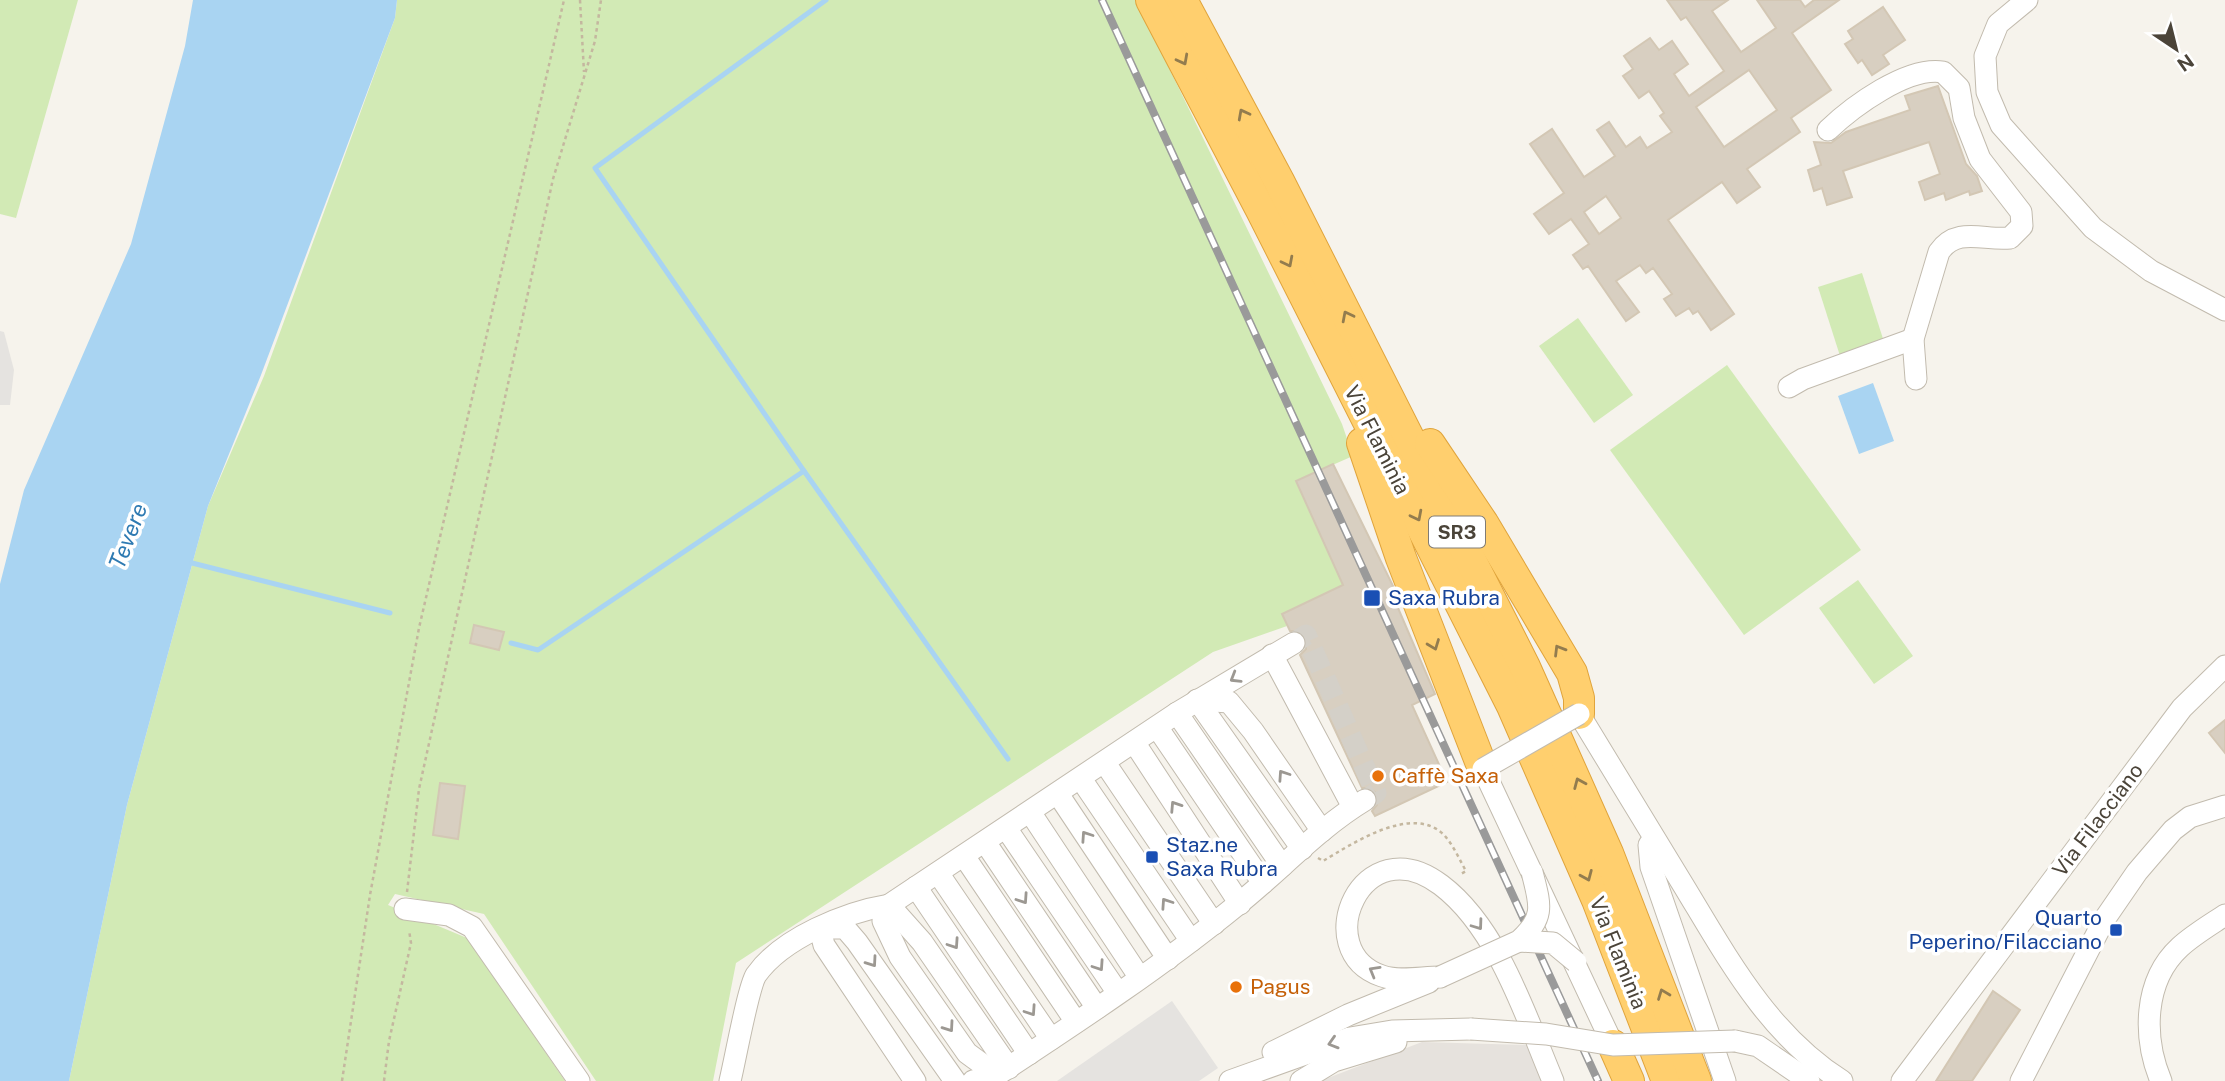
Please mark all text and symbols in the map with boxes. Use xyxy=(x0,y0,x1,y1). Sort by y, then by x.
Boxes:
north arrow xyxy=(2141,14,2211,84)
text: N xyxy=(2173,50,2198,76)
one-way arrow xyxy=(1174,53,1188,66)
one-way arrow xyxy=(1237,109,1251,121)
one-way arrow xyxy=(1279,255,1293,267)
one-way arrow xyxy=(1342,311,1356,323)
street label: Via Flaminia xyxy=(1339,381,1416,498)
water label: Tevere xyxy=(103,499,152,572)
one-way arrow xyxy=(1408,509,1422,521)
road number: SR3 xyxy=(1429,516,1485,548)
place label: Saxa Rubra xyxy=(1388,585,1500,610)
marker: Saxa Rubra xyxy=(1362,588,1382,608)
one-way arrow xyxy=(1426,638,1440,650)
one-way arrow xyxy=(1554,645,1567,658)
one-way arrow xyxy=(1230,669,1243,682)
street label: Via Filacciano xyxy=(2047,758,2148,881)
place label: Caffè Saxa xyxy=(1392,763,1499,788)
marker: Caffè Saxa xyxy=(1370,768,1386,784)
one-way arrow xyxy=(1279,770,1291,783)
one-way arrow xyxy=(1573,778,1587,790)
one-way arrow xyxy=(1170,800,1183,813)
one-way arrow xyxy=(1082,831,1094,844)
place label: Staz.ne Saxa Rubra xyxy=(1166,832,1278,881)
marker: Staz.ne Saxa Rubra xyxy=(1144,849,1160,865)
one-way arrow xyxy=(1579,870,1593,882)
one-way arrow xyxy=(1015,891,1027,904)
street label: Via Flaminia xyxy=(1585,893,1652,1013)
one-way arrow xyxy=(1162,898,1174,911)
place label: Quarto Peperino/Filacciano xyxy=(1909,905,2102,954)
one-way arrow xyxy=(1470,917,1482,930)
marker: Quarto Peperino/Filacciano xyxy=(2108,922,2124,938)
one-way arrow xyxy=(946,936,959,949)
one-way arrow xyxy=(863,954,876,967)
one-way arrow xyxy=(1091,958,1103,971)
one-way arrow xyxy=(1368,966,1381,979)
place label: Pagus xyxy=(1250,974,1310,999)
marker: Pagus xyxy=(1228,979,1244,995)
one-way arrow xyxy=(1657,989,1671,1001)
one-way arrow xyxy=(1023,1003,1036,1016)
one-way arrow xyxy=(941,1019,953,1032)
one-way arrow xyxy=(1327,1034,1339,1049)

